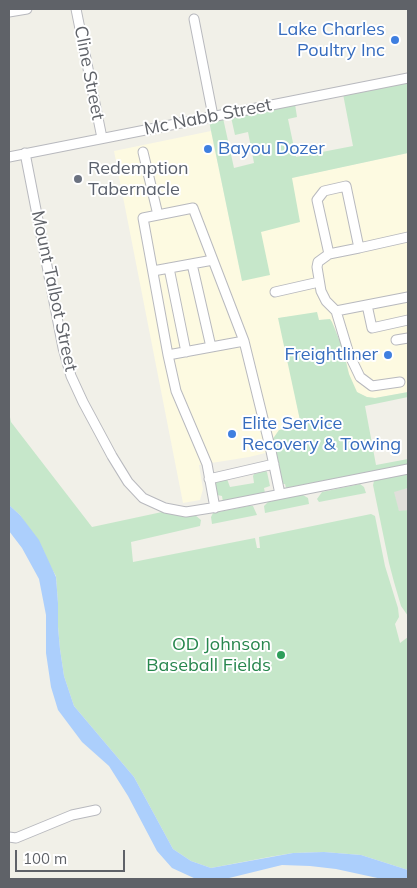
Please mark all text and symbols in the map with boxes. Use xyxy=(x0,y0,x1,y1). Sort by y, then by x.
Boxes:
place label: Lake Charles Poultry Inc xyxy=(278,19,385,62)
street label: Cline Street xyxy=(69,24,109,122)
marker: Lake Charles Poultry Inc xyxy=(389,34,401,46)
street label: Mc Nabb Street xyxy=(142,94,274,140)
place label: Bayou Dozer xyxy=(218,138,325,160)
marker: Bayou Dozer xyxy=(202,143,214,155)
place label: Redemption Tabernacle xyxy=(88,158,189,200)
marker: Redemption Tabernacle xyxy=(72,173,84,185)
street label: Mount Talbot Street xyxy=(26,209,82,373)
place label: Freightliner xyxy=(284,344,378,366)
marker: Freightliner xyxy=(382,349,394,361)
place label: Elite Service Recovery & Towing xyxy=(242,413,401,456)
marker: Elite Service Recovery & Towing xyxy=(226,428,238,440)
place label: OD Johnson Baseball Fields xyxy=(146,634,271,676)
marker: OD Johnson Baseball Fields xyxy=(275,649,287,661)
scale bar xyxy=(18,840,128,872)
text: 100 m xyxy=(23,849,67,868)

